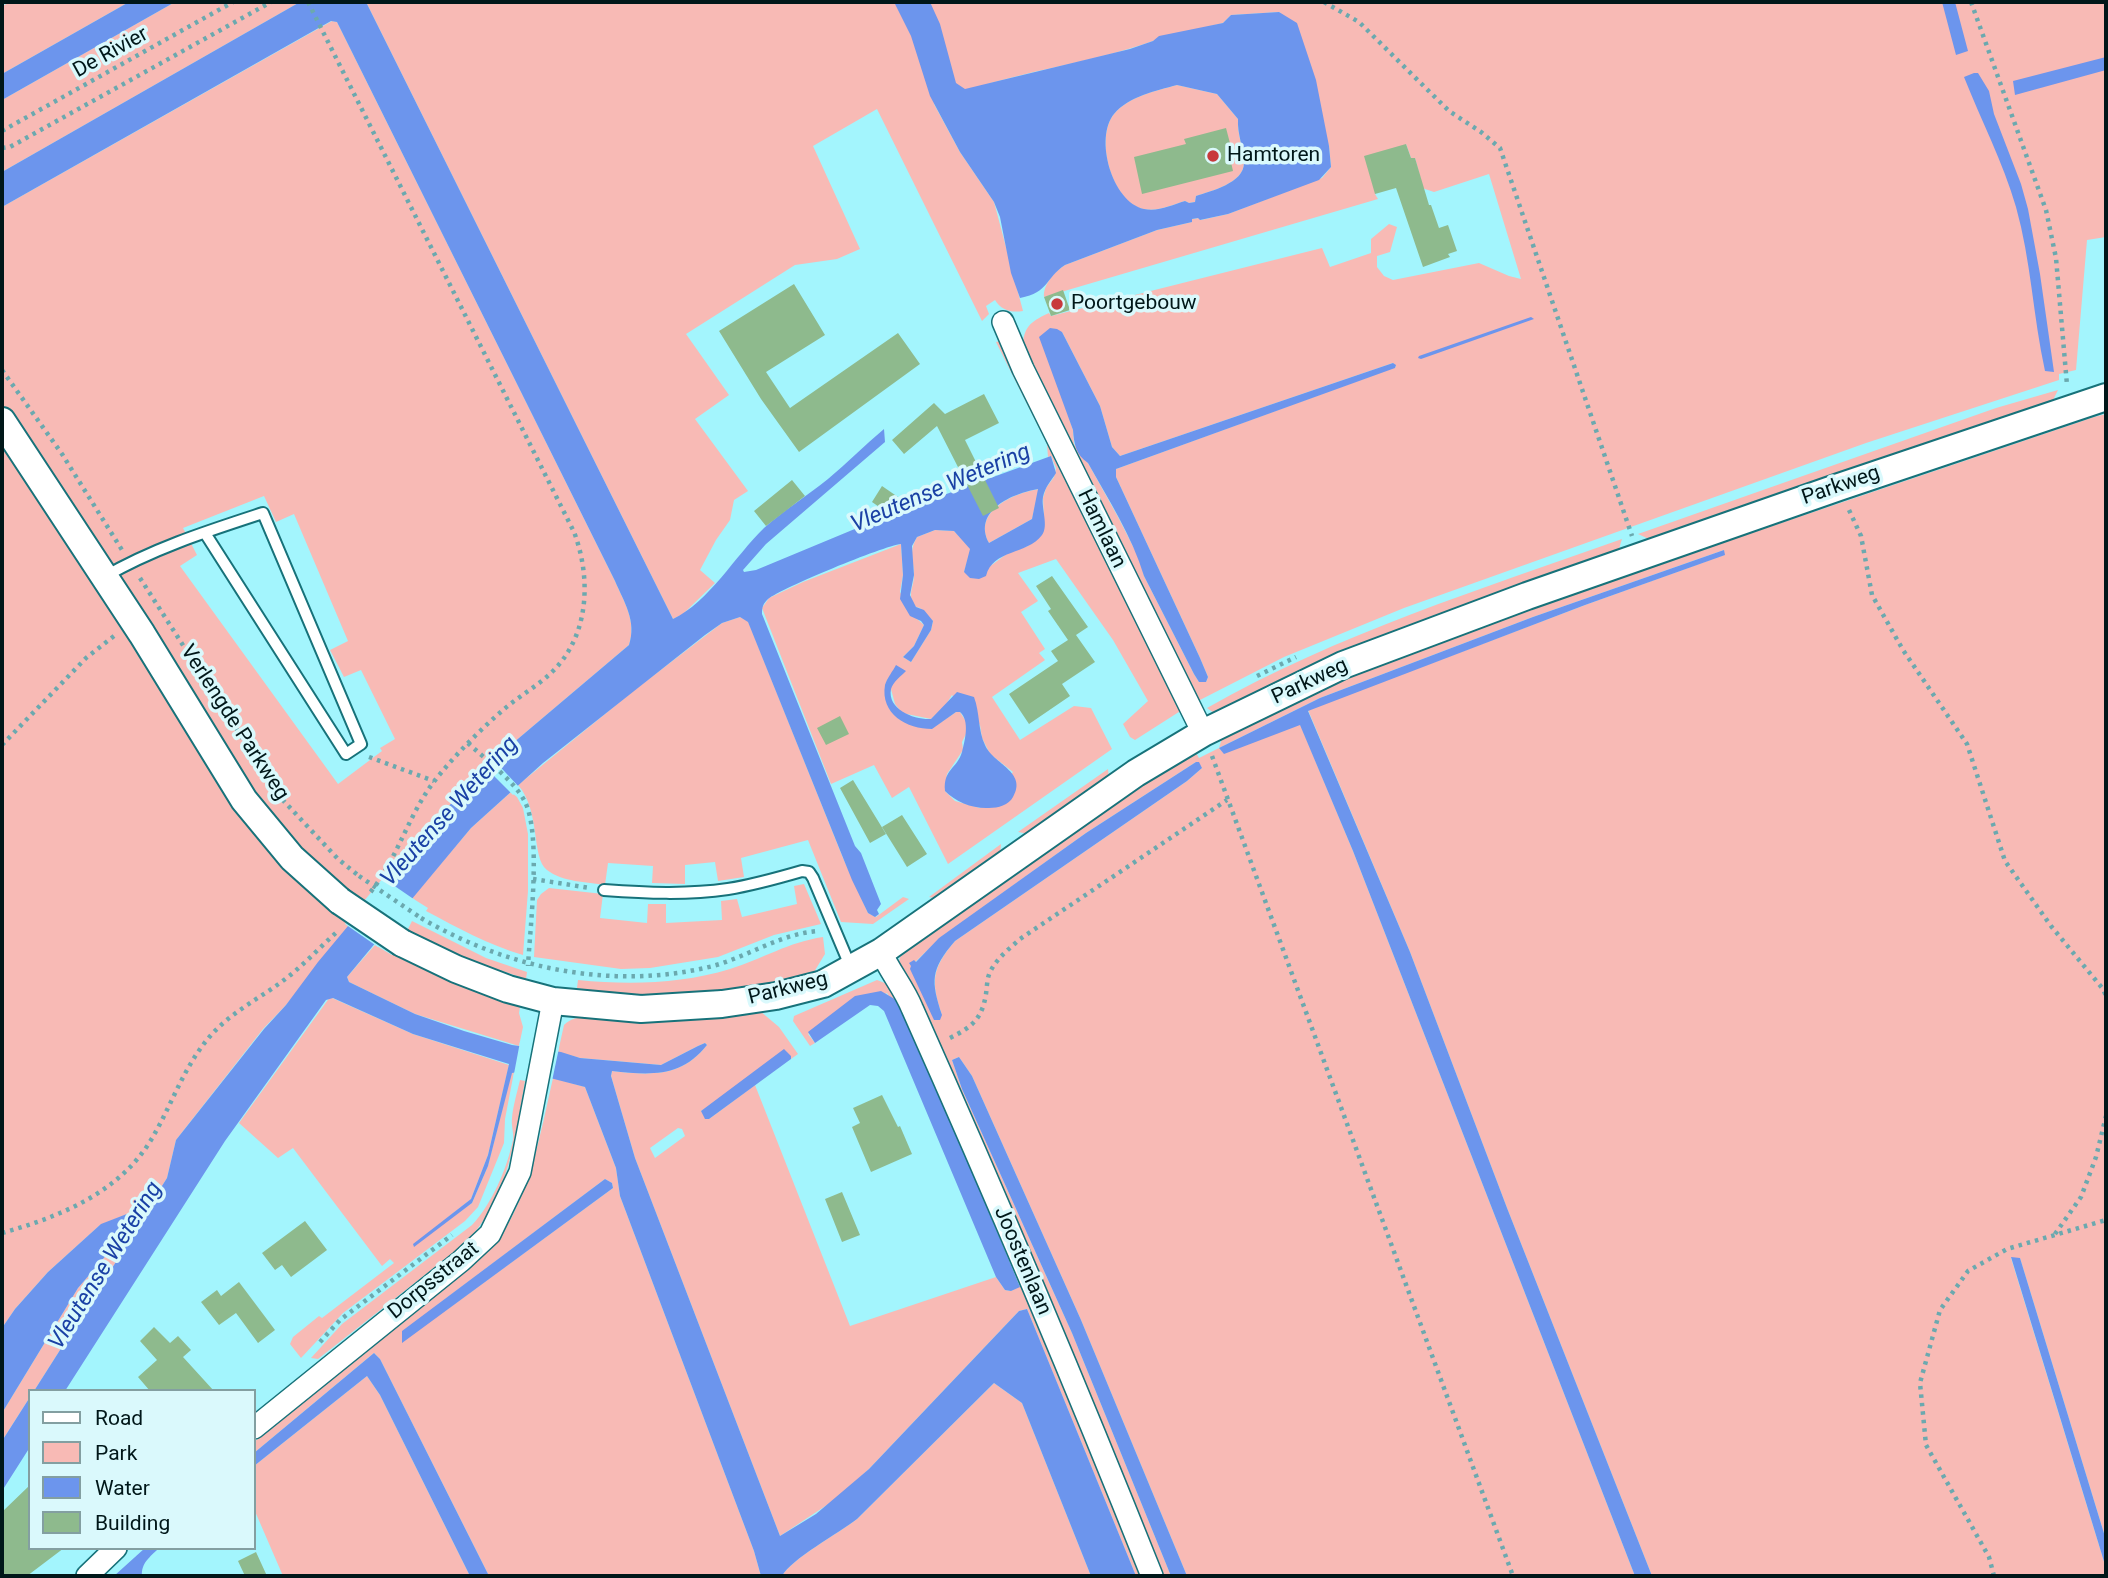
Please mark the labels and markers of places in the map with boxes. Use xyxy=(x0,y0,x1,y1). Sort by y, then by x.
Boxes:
place label: Hamtoren xyxy=(1227,143,1320,169)
marker: Hamtoren xyxy=(1205,148,1221,164)
place label: Poortgebouw xyxy=(1071,291,1197,317)
marker: Poortgebouw xyxy=(1049,296,1065,312)

